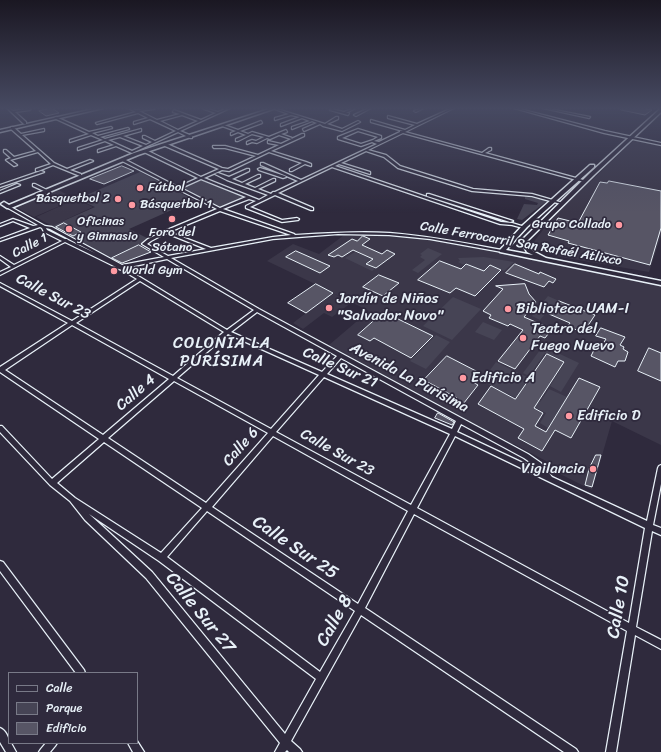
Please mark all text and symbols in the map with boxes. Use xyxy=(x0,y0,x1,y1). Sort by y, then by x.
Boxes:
place label: Fútbol xyxy=(148,180,185,196)
marker: Fútbol xyxy=(135,183,145,193)
place label: Básquetbol 2 xyxy=(36,191,110,207)
marker: Básquetbol 2 xyxy=(113,194,123,204)
place label: Básquetbol 1 xyxy=(140,197,212,213)
marker: Básquetbol 1 xyxy=(127,200,137,210)
place label: Oficinas y Gimnasio xyxy=(77,214,138,245)
marker: Foro del Sótano xyxy=(167,214,177,224)
place label: Grupo Collado xyxy=(532,217,611,233)
street label: Calle Ferrocarril San Rafaél Atlixco xyxy=(419,219,623,269)
marker: Grupo Collado xyxy=(614,220,624,230)
marker: Oficinas y Gimnasio xyxy=(64,224,74,234)
place label: Foro del Sótano xyxy=(149,225,195,256)
street label: Calle 1 xyxy=(10,230,50,262)
place label: World Gym xyxy=(122,263,183,279)
marker: World Gym xyxy=(109,266,119,276)
street label: Calle Sur 23 xyxy=(13,270,93,324)
place label: Jardín de Niños "Salvador Novo" xyxy=(337,290,443,325)
place label: Biblioteca UAM-I xyxy=(516,300,629,318)
marker: Jardín de Niños "Salvador Novo" xyxy=(324,303,334,313)
marker: Biblioteca UAM-I xyxy=(503,304,513,314)
place label: Teatro del Fuego Nuevo xyxy=(531,320,614,355)
marker: Teatro del Fuego Nuevo xyxy=(518,333,528,343)
district label: COLONIA LA PURÍSIMA xyxy=(174,334,270,372)
street label: Avenida La Purísima xyxy=(347,339,471,417)
street label: Calle Sur 21 xyxy=(300,344,380,392)
place label: Edificio A xyxy=(471,369,535,387)
street label: Calle 4 xyxy=(113,371,159,415)
marker: Edificio A xyxy=(458,373,468,383)
place label: Edificio D xyxy=(577,407,640,425)
marker: Edificio D xyxy=(564,411,574,421)
street label: Calle 6 xyxy=(219,424,263,470)
street label: Calle Sur 23 xyxy=(297,425,377,481)
place label: Vigilancia xyxy=(521,460,585,478)
marker: Vigilancia xyxy=(588,464,598,474)
street label: Calle Sur 25 xyxy=(248,511,342,585)
street label: Calle Sur 27 xyxy=(161,568,239,658)
street label: Calle 10 xyxy=(603,574,635,640)
street label: Calle 8 xyxy=(312,592,358,650)
legend xyxy=(8,672,138,744)
text: Calle xyxy=(46,677,73,699)
text: Parque xyxy=(46,697,82,719)
text: Edificio xyxy=(46,717,86,739)

